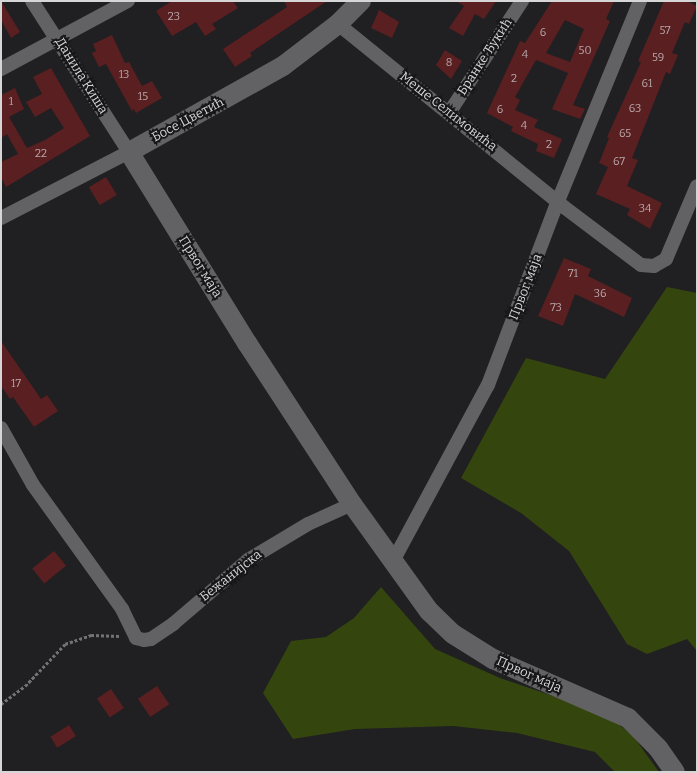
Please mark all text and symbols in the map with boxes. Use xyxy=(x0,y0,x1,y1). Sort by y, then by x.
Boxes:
house number: 23 xyxy=(168,10,180,24)
street label: Бранке Ђукић xyxy=(454,16,516,98)
house number: 57 xyxy=(659,24,671,38)
house number: 6 xyxy=(540,26,546,40)
street label: Данила Киша xyxy=(51,35,111,117)
house number: 50 xyxy=(579,44,591,58)
house number: 4 xyxy=(522,48,528,62)
house number: 59 xyxy=(652,51,664,65)
house number: 8 xyxy=(446,56,452,70)
house number: 13 xyxy=(119,68,129,82)
street label: Меше Селимовића xyxy=(396,69,500,155)
house number: 2 xyxy=(511,72,517,86)
house number: 61 xyxy=(642,77,652,91)
house number: 15 xyxy=(138,90,148,104)
street label: Босе Цветић xyxy=(149,94,227,146)
house number: 1 xyxy=(9,95,13,109)
house number: 63 xyxy=(629,102,641,116)
house number: 6 xyxy=(497,103,503,117)
house number: 4 xyxy=(521,119,527,133)
house number: 65 xyxy=(619,127,631,141)
house number: 2 xyxy=(546,138,552,152)
house number: 22 xyxy=(35,147,47,161)
house number: 67 xyxy=(613,155,625,169)
house number: 34 xyxy=(639,202,651,216)
street label: Првог маја xyxy=(175,233,225,301)
street label: Првог маја xyxy=(506,252,546,322)
house number: 71 xyxy=(568,267,578,281)
house number: 36 xyxy=(594,287,606,301)
house number: 73 xyxy=(550,301,562,315)
house number: 17 xyxy=(11,377,21,391)
street label: Бежанијска xyxy=(197,547,265,605)
street label: Првог маја xyxy=(494,654,564,696)

